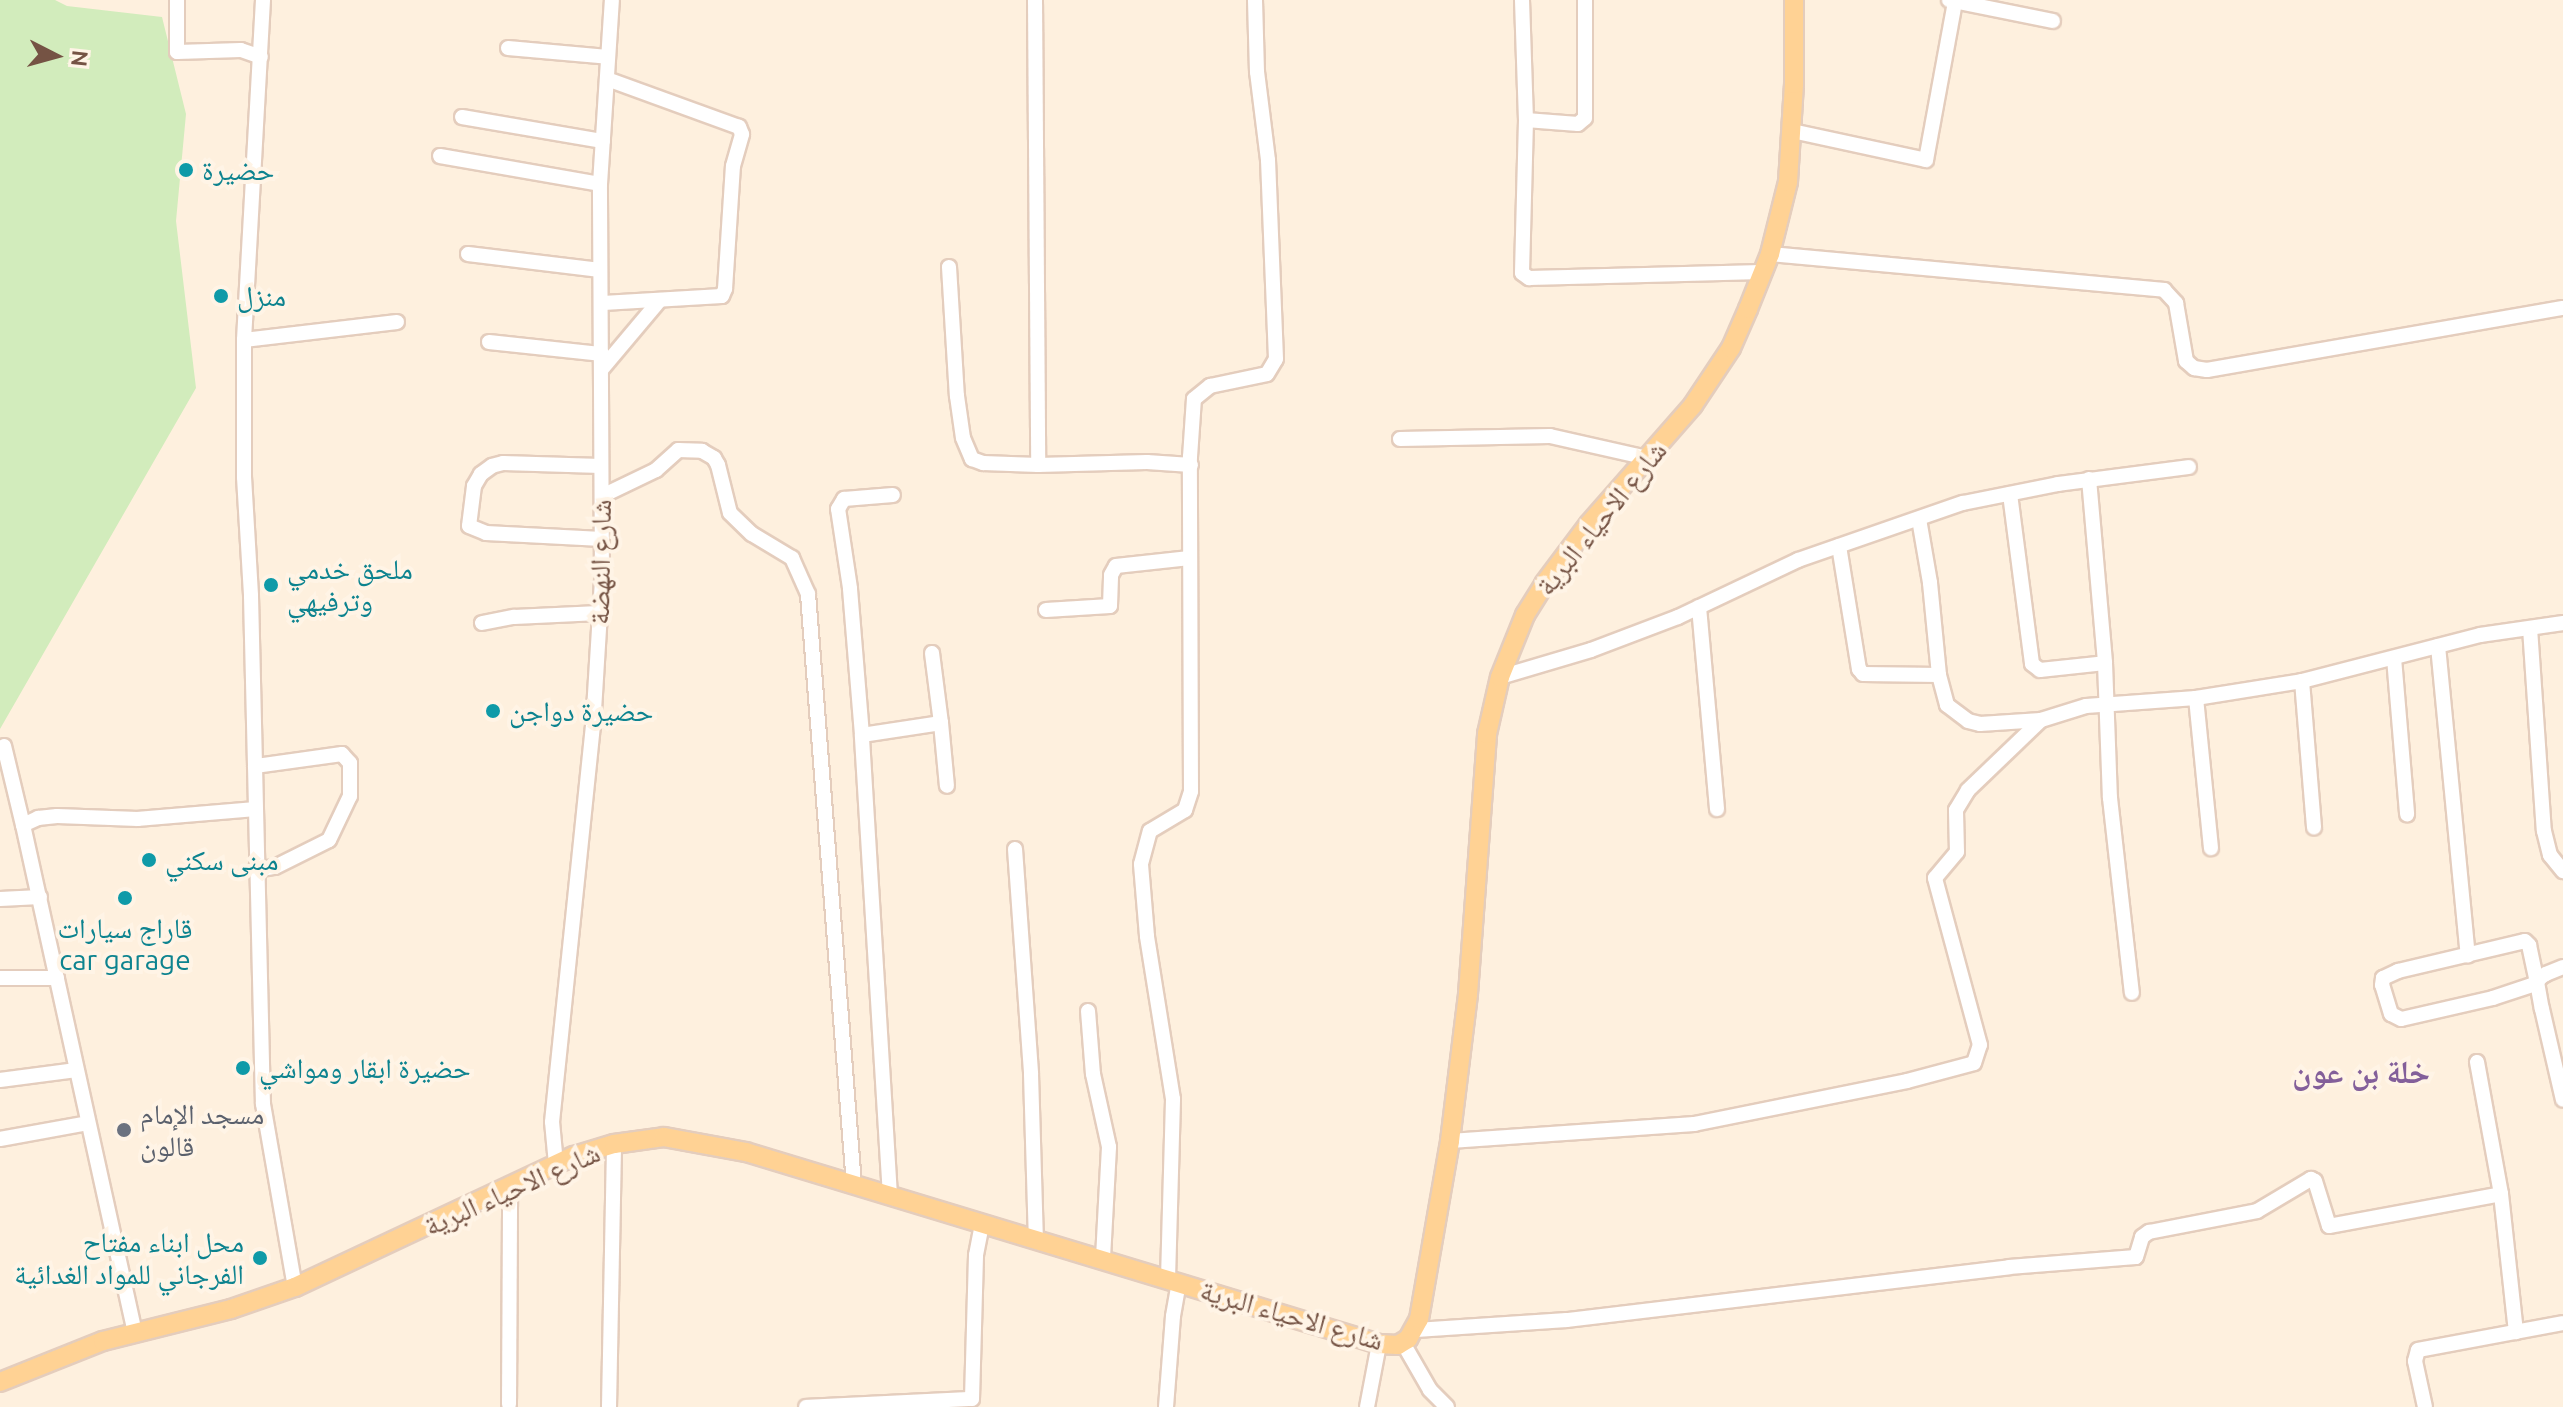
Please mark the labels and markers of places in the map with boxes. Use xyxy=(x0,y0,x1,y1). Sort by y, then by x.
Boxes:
place label: حضيرة xyxy=(202,153,274,187)
marker: حضيرة xyxy=(177,161,195,179)
place label: منزل xyxy=(237,279,286,313)
marker: منزل xyxy=(212,287,230,305)
place label: ملحق خدمي وترفيهي xyxy=(287,552,413,618)
marker: ملحق خدمي وترفيهي xyxy=(262,576,280,594)
place label: حضيرة دواجن xyxy=(509,694,653,728)
marker: حضيرة دواجن xyxy=(484,702,502,720)
place label: مبنى سكني xyxy=(165,843,278,877)
marker: مبنى سكني xyxy=(140,851,158,869)
marker: قاراج سيارات car garage xyxy=(116,889,134,907)
place label: قاراج سيارات car garage xyxy=(57,911,193,977)
place label: حضيرة ابقار ومواشي xyxy=(259,1051,471,1085)
marker: حضيرة ابقار ومواشي xyxy=(234,1059,252,1077)
place label: مسجد الإمام قالون xyxy=(140,1097,264,1163)
marker: مسجد الإمام قالون xyxy=(115,1121,133,1139)
place label: محل ابناء مفتاح الفرجاني للمواد الغدائية xyxy=(14,1225,244,1291)
marker: محل ابناء مفتاح الفرجاني للمواد الغدائية xyxy=(251,1249,269,1267)

